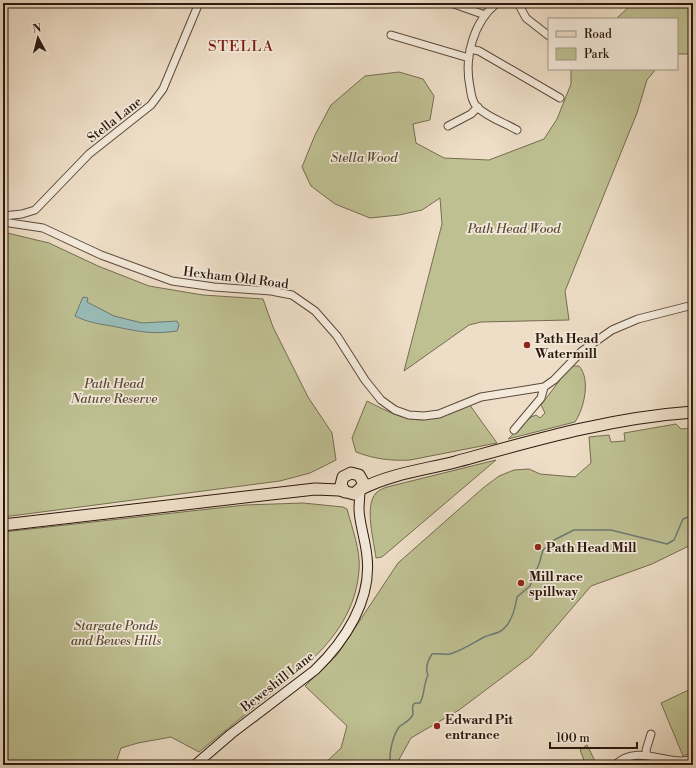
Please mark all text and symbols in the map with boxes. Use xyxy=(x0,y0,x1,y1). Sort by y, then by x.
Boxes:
north arrow xyxy=(18,18,58,58)
legend xyxy=(548,18,678,70)
text: N xyxy=(32,22,42,37)
text: Road xyxy=(584,27,612,42)
district label: STELLA xyxy=(208,37,274,56)
text: Park xyxy=(584,47,610,62)
street label: Stella Lane xyxy=(84,93,145,146)
park label: Stella Wood xyxy=(330,150,398,166)
park label: Path Head Wood xyxy=(466,221,561,237)
street label: Hexham Old Road xyxy=(182,264,290,292)
place label: Path Head Watermill xyxy=(534,331,599,362)
marker: Path Head Watermill xyxy=(522,340,532,350)
park label: Path Head Nature Reserve xyxy=(70,376,157,407)
place label: Path Head Mill xyxy=(546,540,637,556)
marker: Path Head Mill xyxy=(533,542,543,552)
place label: Mill race spillway xyxy=(529,569,583,600)
marker: Mill race spillway xyxy=(516,578,526,588)
park label: Stargate Ponds and Bewes Hills xyxy=(71,618,161,649)
street label: Beweshill Lane xyxy=(237,648,318,716)
place label: Edward Pit entrance xyxy=(445,712,513,743)
marker: Edward Pit entrance xyxy=(432,721,442,731)
scale bar xyxy=(550,724,637,750)
text: 100 m xyxy=(556,731,590,746)

